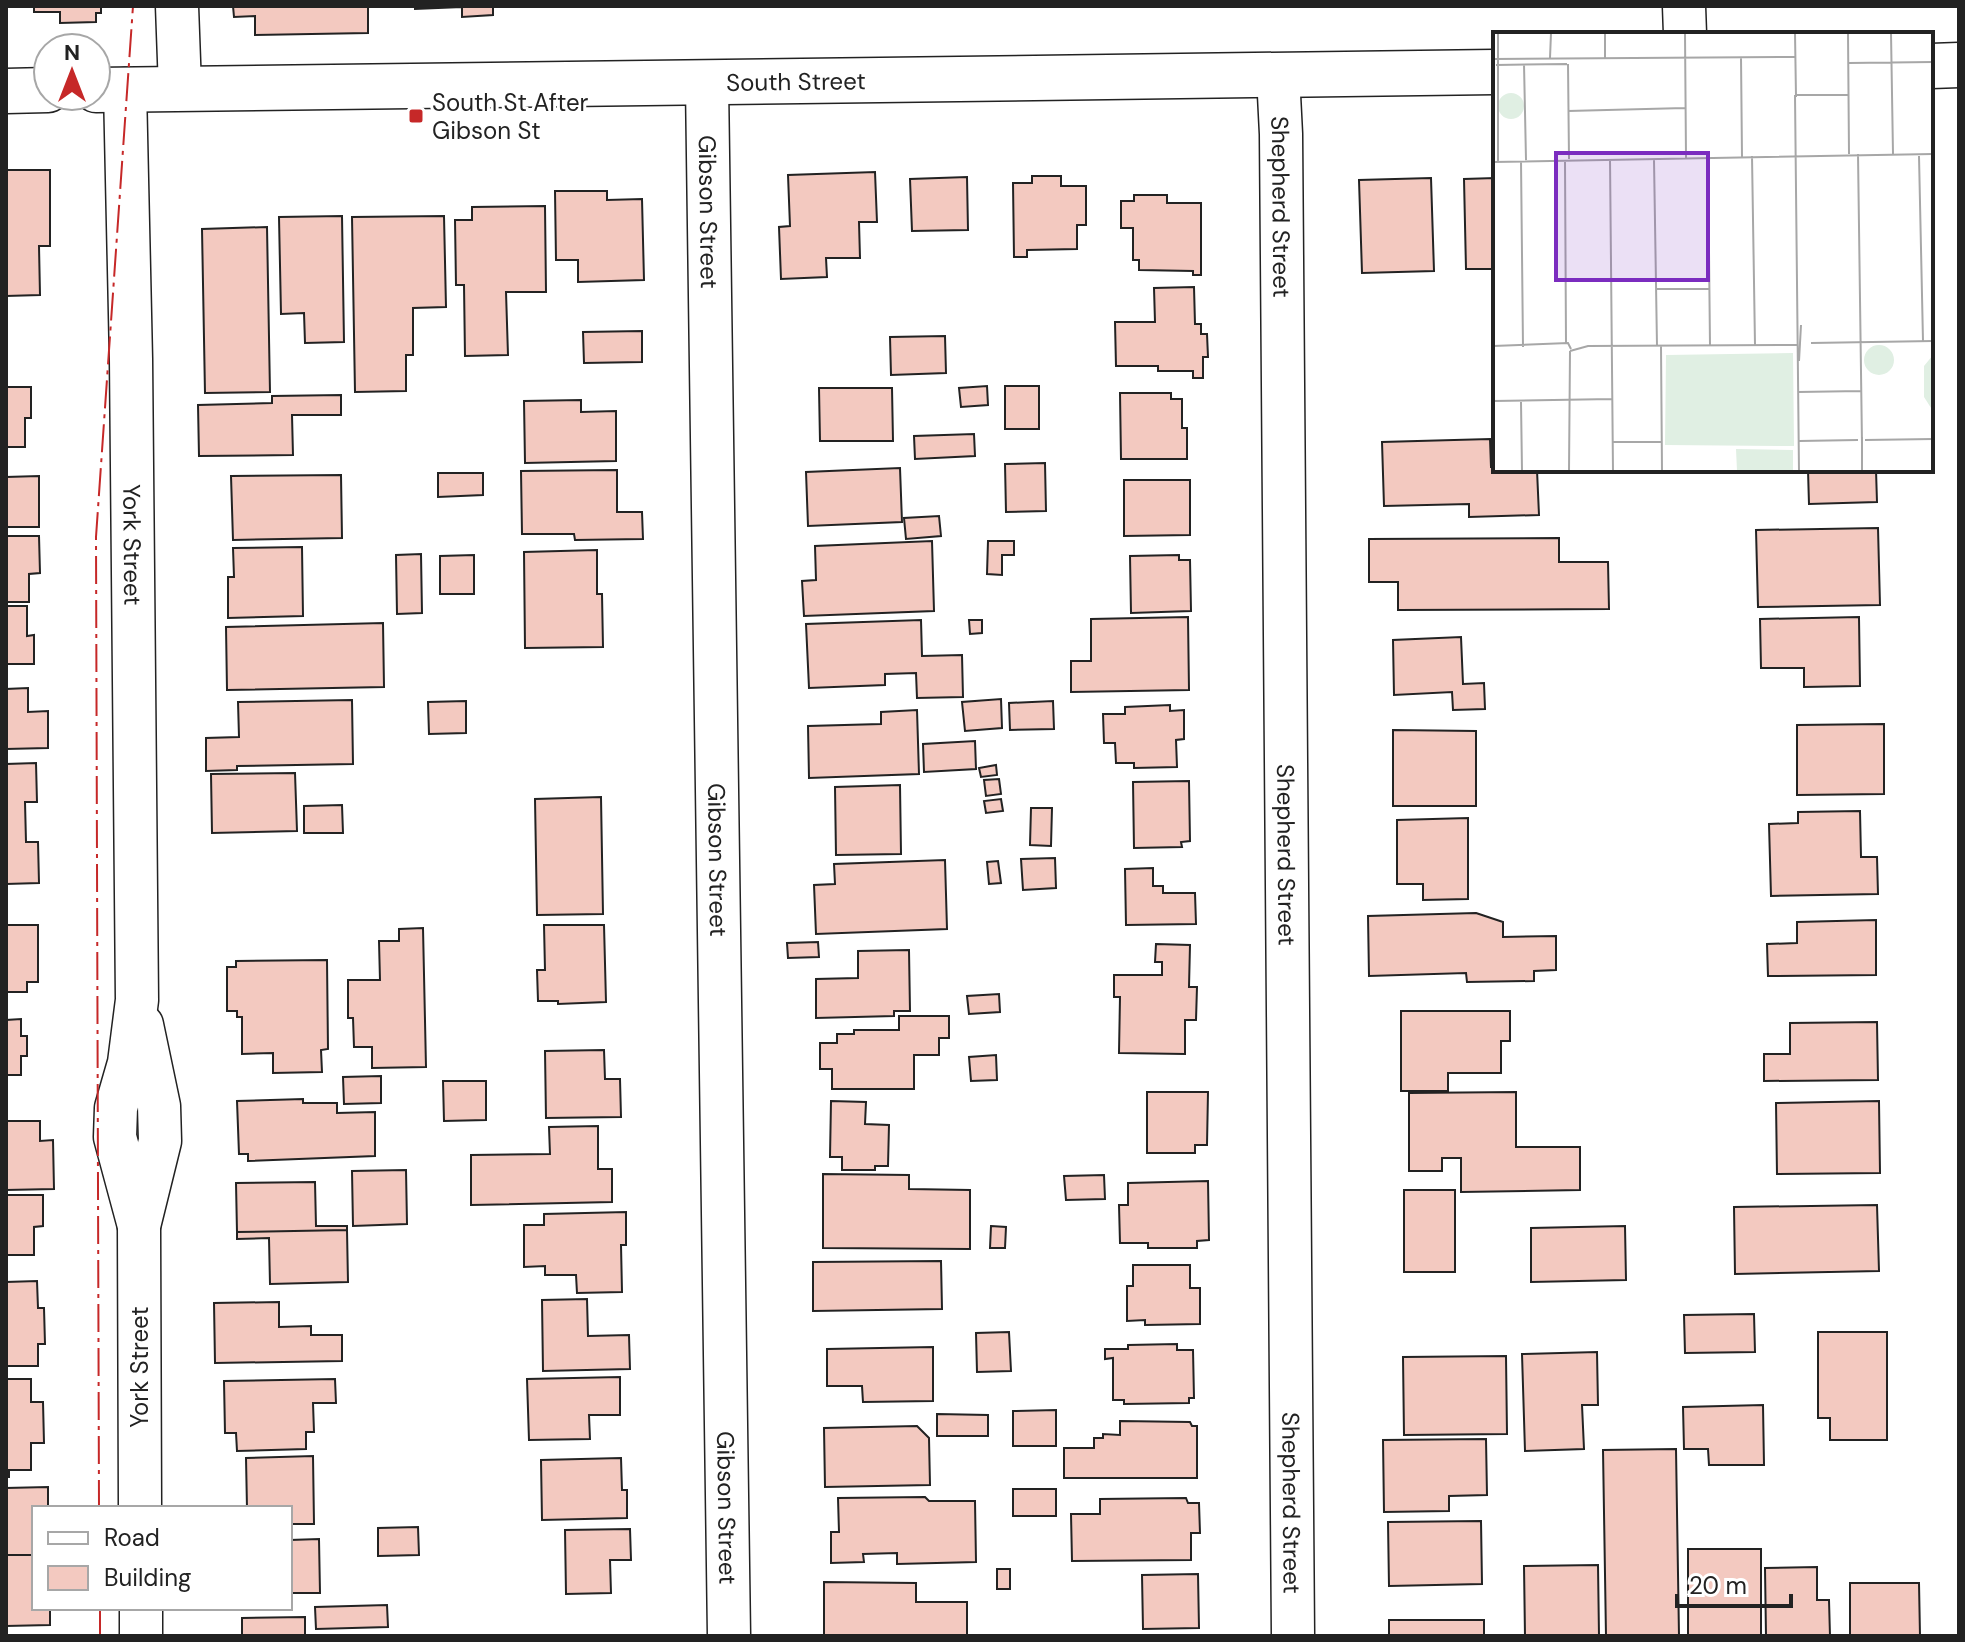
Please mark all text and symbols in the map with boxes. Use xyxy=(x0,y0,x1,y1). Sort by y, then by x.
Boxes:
north arrow xyxy=(32,32,112,112)
inset map xyxy=(1493,32,1933,472)
text: N xyxy=(64,38,80,67)
street label: South Street xyxy=(726,65,866,97)
place label: South St After Gibson St xyxy=(432,87,589,146)
marker: South St After Gibson St xyxy=(407,107,425,125)
street label: Shepherd Street xyxy=(1265,115,1298,298)
street label: Gibson Street xyxy=(692,135,725,289)
street label: York Street xyxy=(117,484,149,606)
street label: Shepherd Street xyxy=(1271,764,1303,946)
street label: Gibson Street xyxy=(701,783,735,937)
street label: York Street xyxy=(124,1306,155,1428)
street label: Shepherd Street xyxy=(1276,1412,1308,1594)
street label: Gibson Street xyxy=(711,1431,744,1585)
legend xyxy=(32,1506,292,1610)
text: Road xyxy=(104,1522,160,1553)
scale bar xyxy=(1677,1558,1791,1608)
text: Building xyxy=(104,1562,191,1593)
text: 20 m xyxy=(1689,1570,1747,1601)

